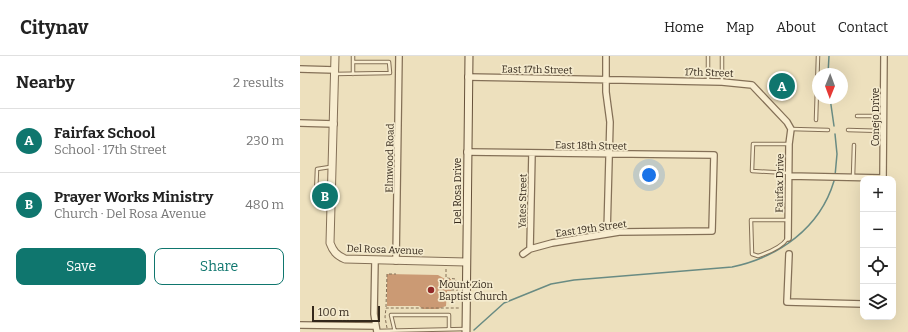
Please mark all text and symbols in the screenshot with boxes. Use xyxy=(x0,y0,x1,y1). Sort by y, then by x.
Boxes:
text: Citynav xyxy=(20,16,88,39)
text: Home xyxy=(664,19,704,36)
text: Map xyxy=(726,19,754,36)
text: About xyxy=(776,19,816,36)
text: Contact xyxy=(838,19,888,36)
street label: East 17th Street xyxy=(501,63,573,77)
street label: 17th Street xyxy=(684,66,734,80)
north arrow xyxy=(812,68,848,104)
pin: A xyxy=(769,71,795,101)
text: Nearby xyxy=(16,72,75,93)
text: 2 results xyxy=(233,75,284,90)
street label: Conejo Drive xyxy=(870,88,882,146)
street label: Elmwood Road xyxy=(383,123,397,193)
text: Fairfax School xyxy=(54,124,155,142)
text: A xyxy=(24,133,34,148)
text: 230 m xyxy=(246,133,284,148)
street label: East 18th Street xyxy=(555,139,627,153)
text: School · 17th Street xyxy=(54,142,166,157)
street label: Fairfax Drive xyxy=(773,153,787,213)
street label: Del Rosa Drive xyxy=(452,158,464,224)
your location xyxy=(639,165,659,185)
street label: Yates Street xyxy=(517,173,529,229)
map controls xyxy=(860,176,896,320)
button: + xyxy=(860,176,896,212)
pin: B xyxy=(312,181,338,211)
text: Prayer Works Ministry xyxy=(54,188,213,206)
text: B xyxy=(25,197,33,212)
text: 480 m xyxy=(245,197,284,212)
text: Church · Del Rosa Avenue xyxy=(54,206,206,221)
button: − xyxy=(860,212,896,248)
street label: East 19th Street xyxy=(555,218,628,240)
street label: Del Rosa Avenue xyxy=(346,243,424,257)
button: Save xyxy=(16,248,146,285)
button: Share xyxy=(154,248,284,285)
button: locate xyxy=(860,248,896,284)
place label: Mount Zion Baptist Church xyxy=(439,279,508,303)
button: layers xyxy=(860,284,896,320)
marker: Mount Zion Baptist Church xyxy=(426,285,436,295)
scale bar xyxy=(312,304,380,323)
text: 100 m xyxy=(318,306,349,319)

